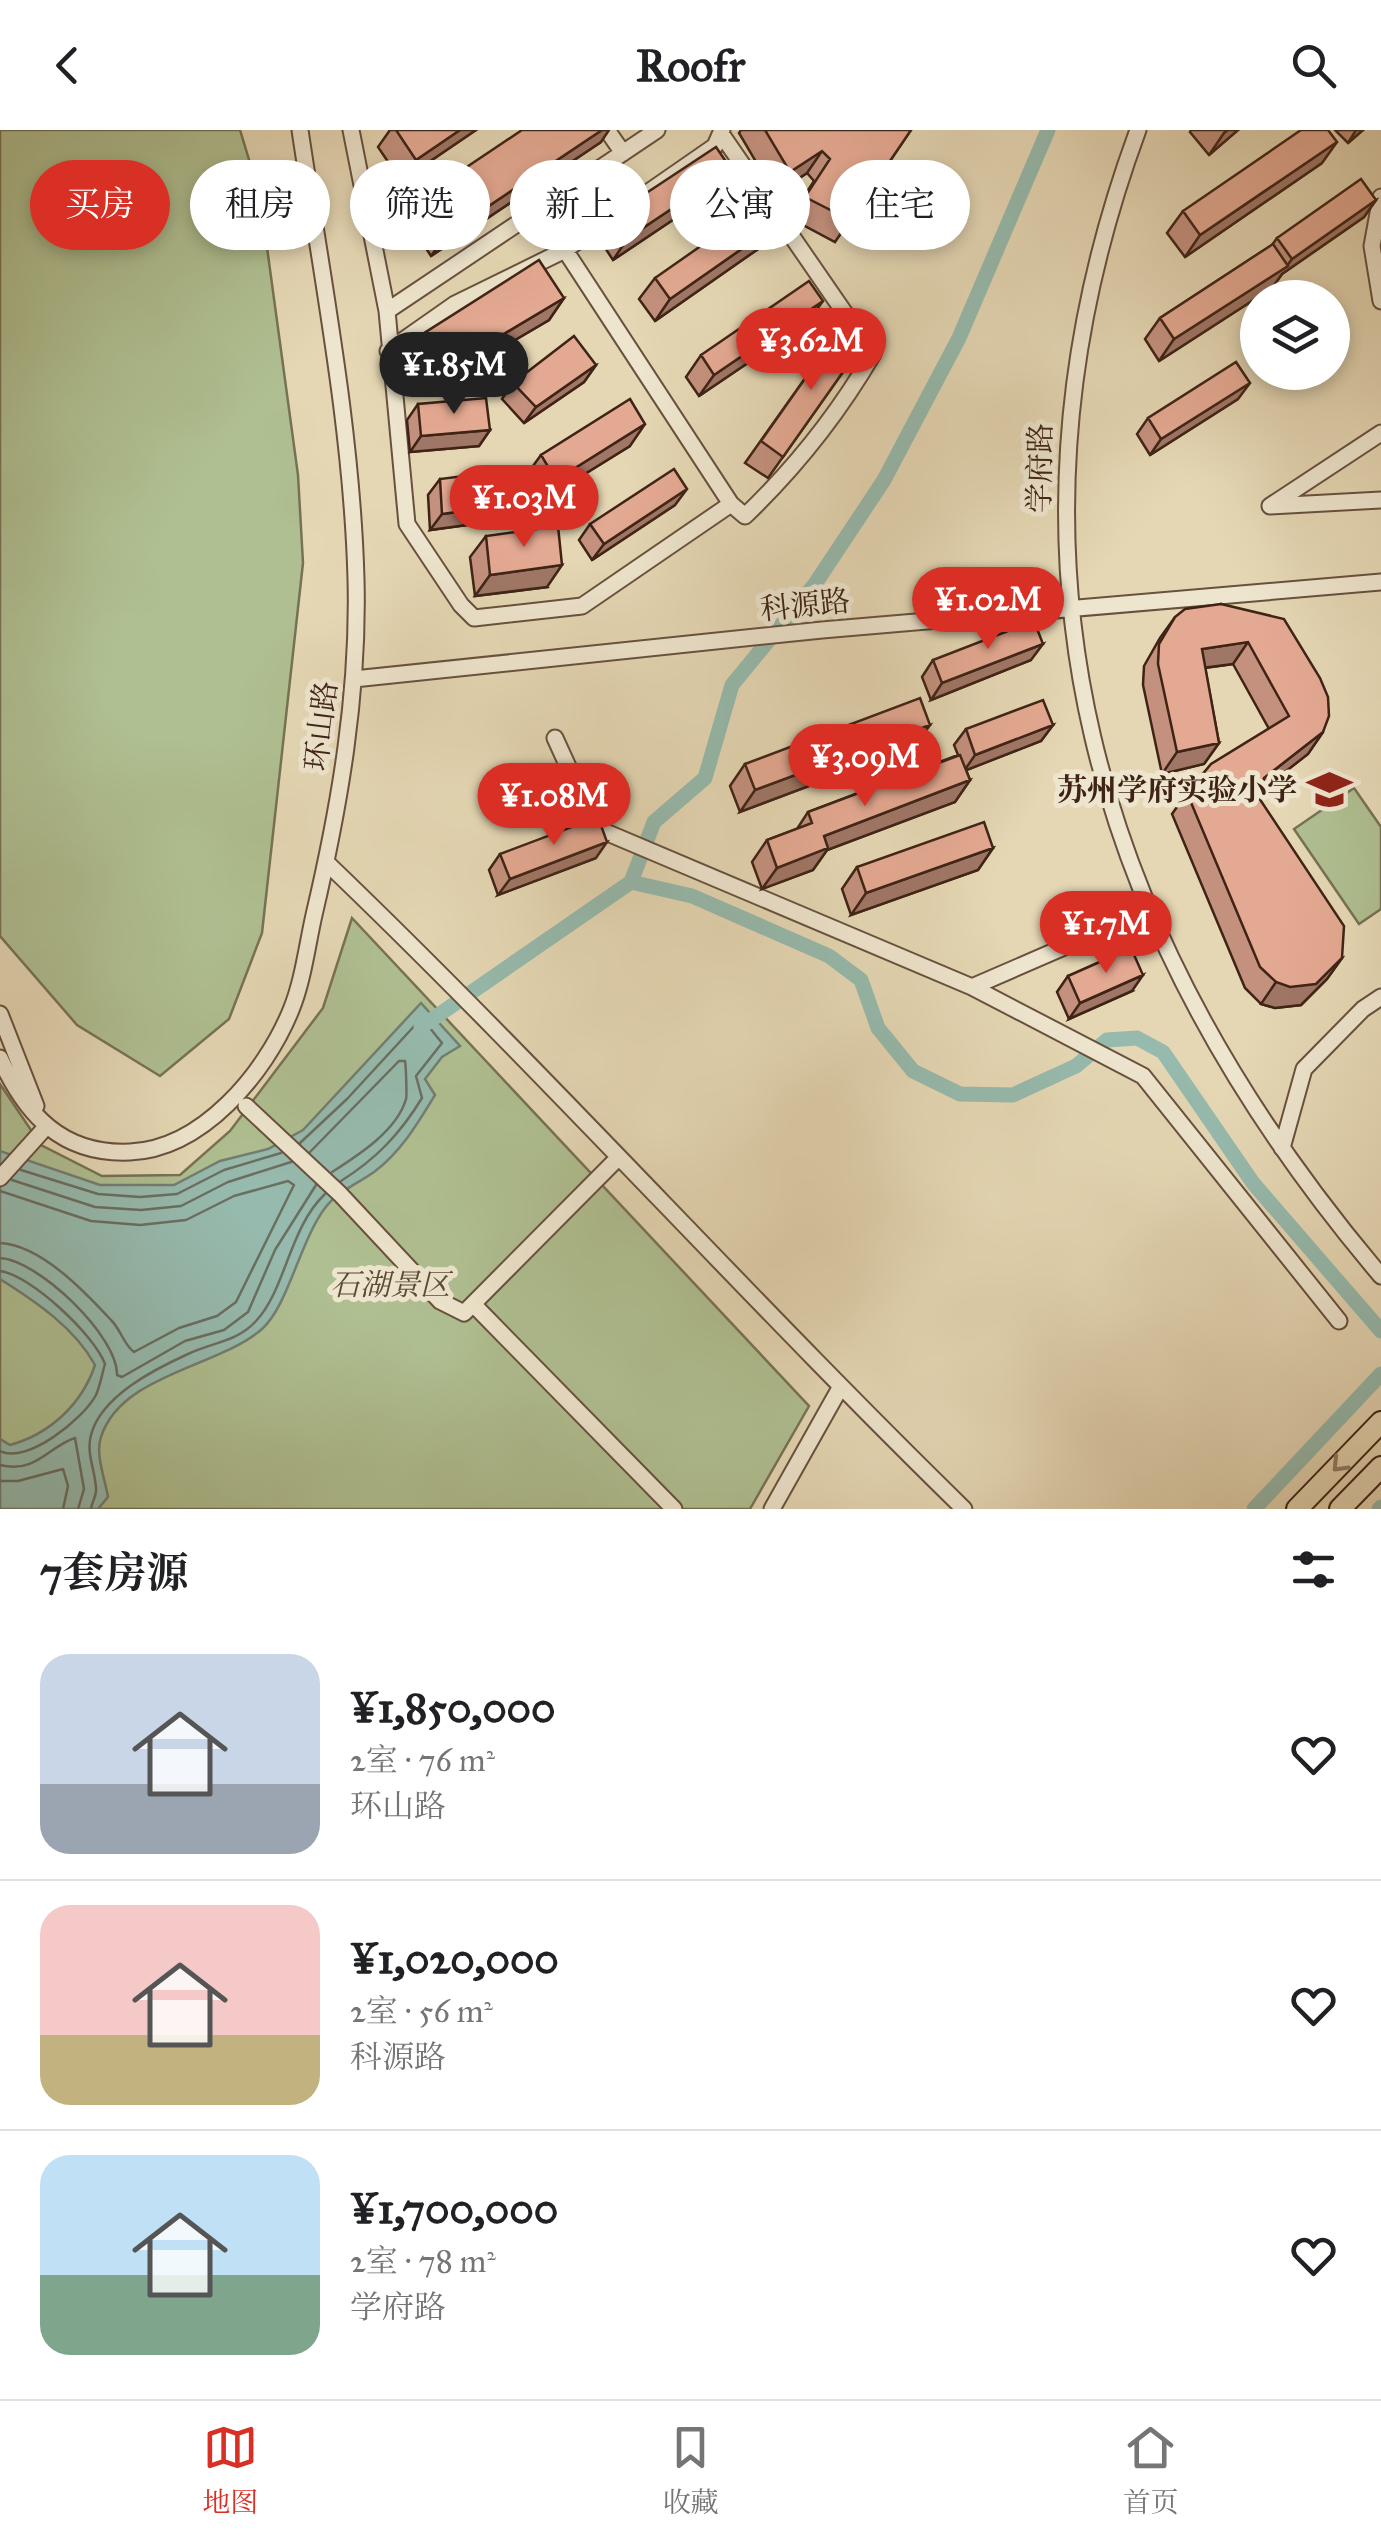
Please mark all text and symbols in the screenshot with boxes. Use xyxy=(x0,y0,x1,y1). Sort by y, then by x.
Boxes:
icon: back xyxy=(40,38,95,93)
text: Roofr xyxy=(636,38,745,93)
icon: search xyxy=(1286,38,1341,93)
chip: 买房 xyxy=(30,160,170,250)
chip: 租房 xyxy=(190,160,330,250)
chip: 筛选 xyxy=(350,160,490,250)
chip: 新上 xyxy=(510,160,650,250)
chip: 公寓 xyxy=(670,160,810,250)
chip: 住宅 xyxy=(830,160,970,250)
map controls xyxy=(1240,280,1350,390)
button: layers xyxy=(1240,280,1350,390)
pin: ¥3.62M xyxy=(730,308,892,393)
text: ¥3.62M xyxy=(758,321,864,360)
pin: ¥1.85M xyxy=(373,332,535,417)
text: ¥1.85M xyxy=(401,345,507,384)
street label: 学府路 xyxy=(1021,423,1059,513)
pin: ¥1.03M xyxy=(443,465,605,550)
text: ¥1.03M xyxy=(472,478,576,517)
pin: ¥1.02M xyxy=(907,567,1069,652)
text: ¥1.02M xyxy=(934,580,1042,619)
street label: 科源路 xyxy=(758,582,852,628)
street label: 环山路 xyxy=(298,679,344,773)
pin: ¥3.09M xyxy=(784,724,946,809)
text: ¥3.09M xyxy=(810,737,920,776)
pin: ¥1.08M xyxy=(473,763,635,848)
school or university icon: 苏州学府实验小学 xyxy=(1306,766,1354,814)
place label: 苏州学府实验小学 xyxy=(1057,772,1297,808)
text: ¥1.08M xyxy=(500,776,608,815)
pin: ¥1.7M xyxy=(1036,891,1176,976)
text: ¥1.7M xyxy=(1062,904,1150,943)
park label: 石湖景区 xyxy=(330,1267,454,1303)
one-way arrow xyxy=(1333,1454,1351,1472)
icon: filters xyxy=(1286,1542,1341,1597)
text: 7套房源 xyxy=(40,1547,188,1599)
text: ¥1,850,000 xyxy=(350,1682,556,1734)
icon: home xyxy=(120,1694,240,1814)
icon: heart xyxy=(1286,1727,1341,1782)
text: 2室 · 76 m² xyxy=(350,1741,495,1780)
text: 环山路 xyxy=(350,1787,446,1826)
text: ¥1,020,000 xyxy=(350,1933,559,1985)
icon: home xyxy=(120,1945,240,2065)
icon: heart xyxy=(1286,1978,1341,2033)
text: 2室 · 56 m² xyxy=(350,1992,493,2031)
text: 科源路 xyxy=(350,2038,446,2077)
text: ¥1,700,000 xyxy=(350,2183,558,2235)
icon: home xyxy=(120,2195,240,2315)
icon: heart xyxy=(1286,2228,1341,2283)
text: 2室 · 78 m² xyxy=(350,2242,496,2281)
text: 学府路 xyxy=(350,2288,446,2327)
tab: 地图 xyxy=(202,2420,258,2520)
tab: 收藏 xyxy=(662,2420,719,2520)
tab: 首页 xyxy=(1123,2420,1179,2520)

